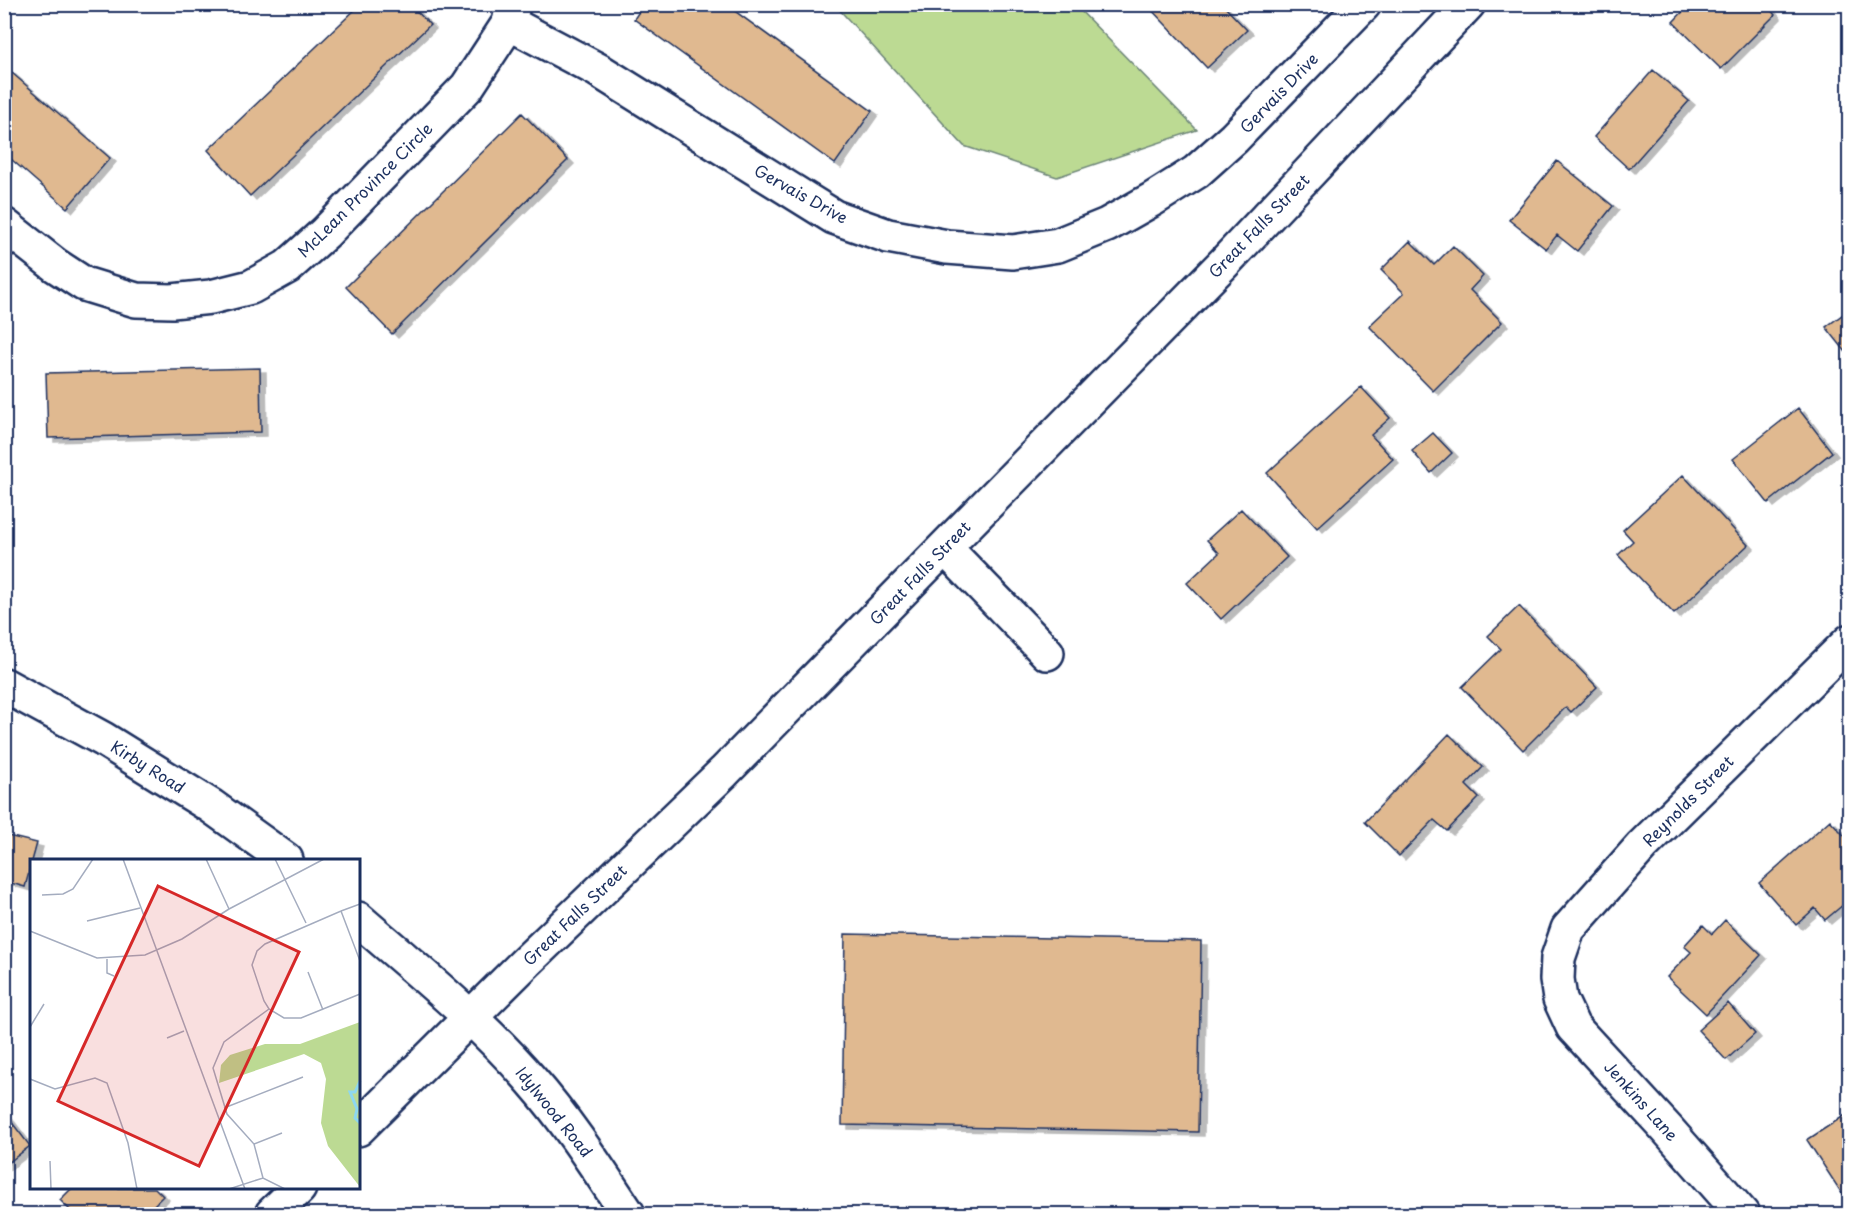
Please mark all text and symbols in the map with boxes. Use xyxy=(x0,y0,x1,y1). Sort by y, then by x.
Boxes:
street label: Gervais Drive xyxy=(1234,47,1323,138)
street label: McLean Province Circle xyxy=(291,116,437,262)
street label: Gervais Drive xyxy=(750,157,853,229)
street label: Great Falls Street xyxy=(1202,168,1315,283)
street label: Great Falls Street xyxy=(863,515,976,630)
street label: Kirby Road xyxy=(107,734,190,798)
street label: Reynolds Street xyxy=(1636,749,1739,851)
street label: Great Falls Street xyxy=(517,858,632,970)
inset map xyxy=(30,859,360,1189)
street label: Jenkins Lane xyxy=(1599,1055,1684,1146)
street label: Idylwood Road xyxy=(511,1061,599,1162)

